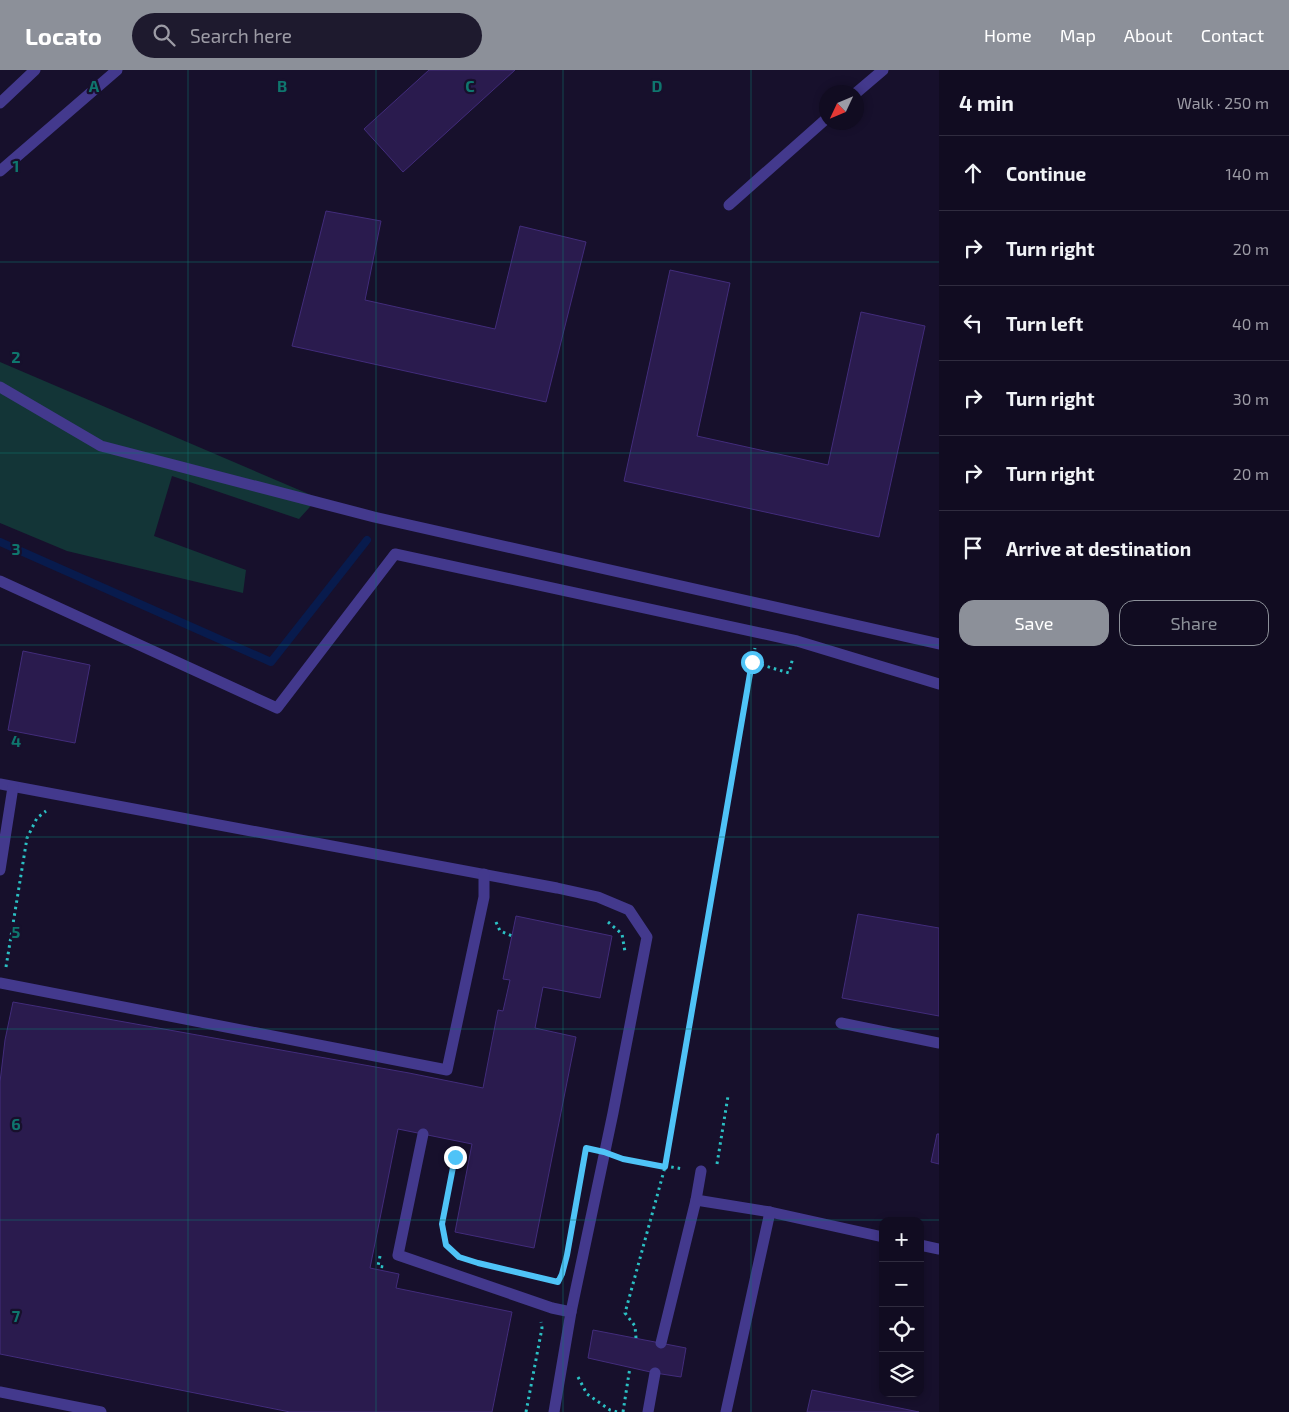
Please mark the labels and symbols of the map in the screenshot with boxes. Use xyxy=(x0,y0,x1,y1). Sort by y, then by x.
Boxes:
text: A xyxy=(89,76,100,95)
text: B xyxy=(277,76,287,95)
text: C xyxy=(465,76,475,95)
text: D xyxy=(652,76,663,95)
north arrow xyxy=(819,85,864,130)
text: 1 xyxy=(13,156,19,175)
text: 2 xyxy=(11,347,21,366)
text: 3 xyxy=(11,539,21,558)
route start xyxy=(741,651,764,674)
text: 4 xyxy=(11,731,21,750)
text: 5 xyxy=(12,922,21,941)
text: 6 xyxy=(11,1114,21,1133)
route end xyxy=(444,1146,467,1169)
text: 7 xyxy=(12,1306,21,1325)

